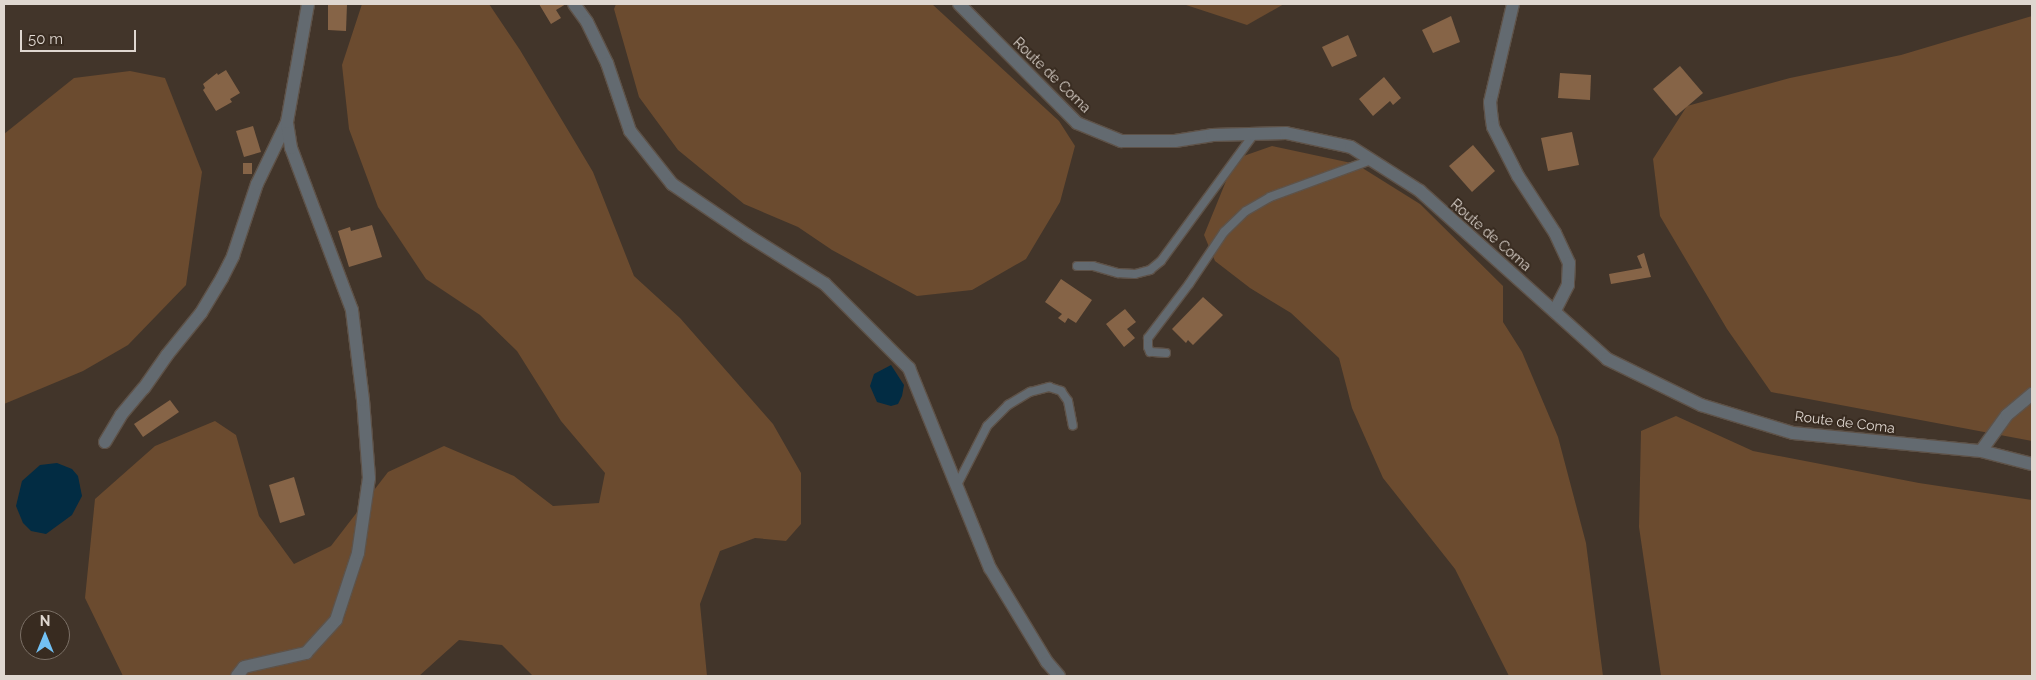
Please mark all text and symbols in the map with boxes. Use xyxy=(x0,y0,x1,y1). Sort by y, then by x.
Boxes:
scale bar xyxy=(22,20,139,52)
text: 50 m xyxy=(28,30,63,48)
street label: Route de Coma xyxy=(1010,34,1094,116)
street label: Route de Coma xyxy=(1447,196,1535,274)
street label: Route de Coma xyxy=(1794,408,1896,436)
north arrow xyxy=(20,610,70,660)
text: N xyxy=(40,613,50,629)

